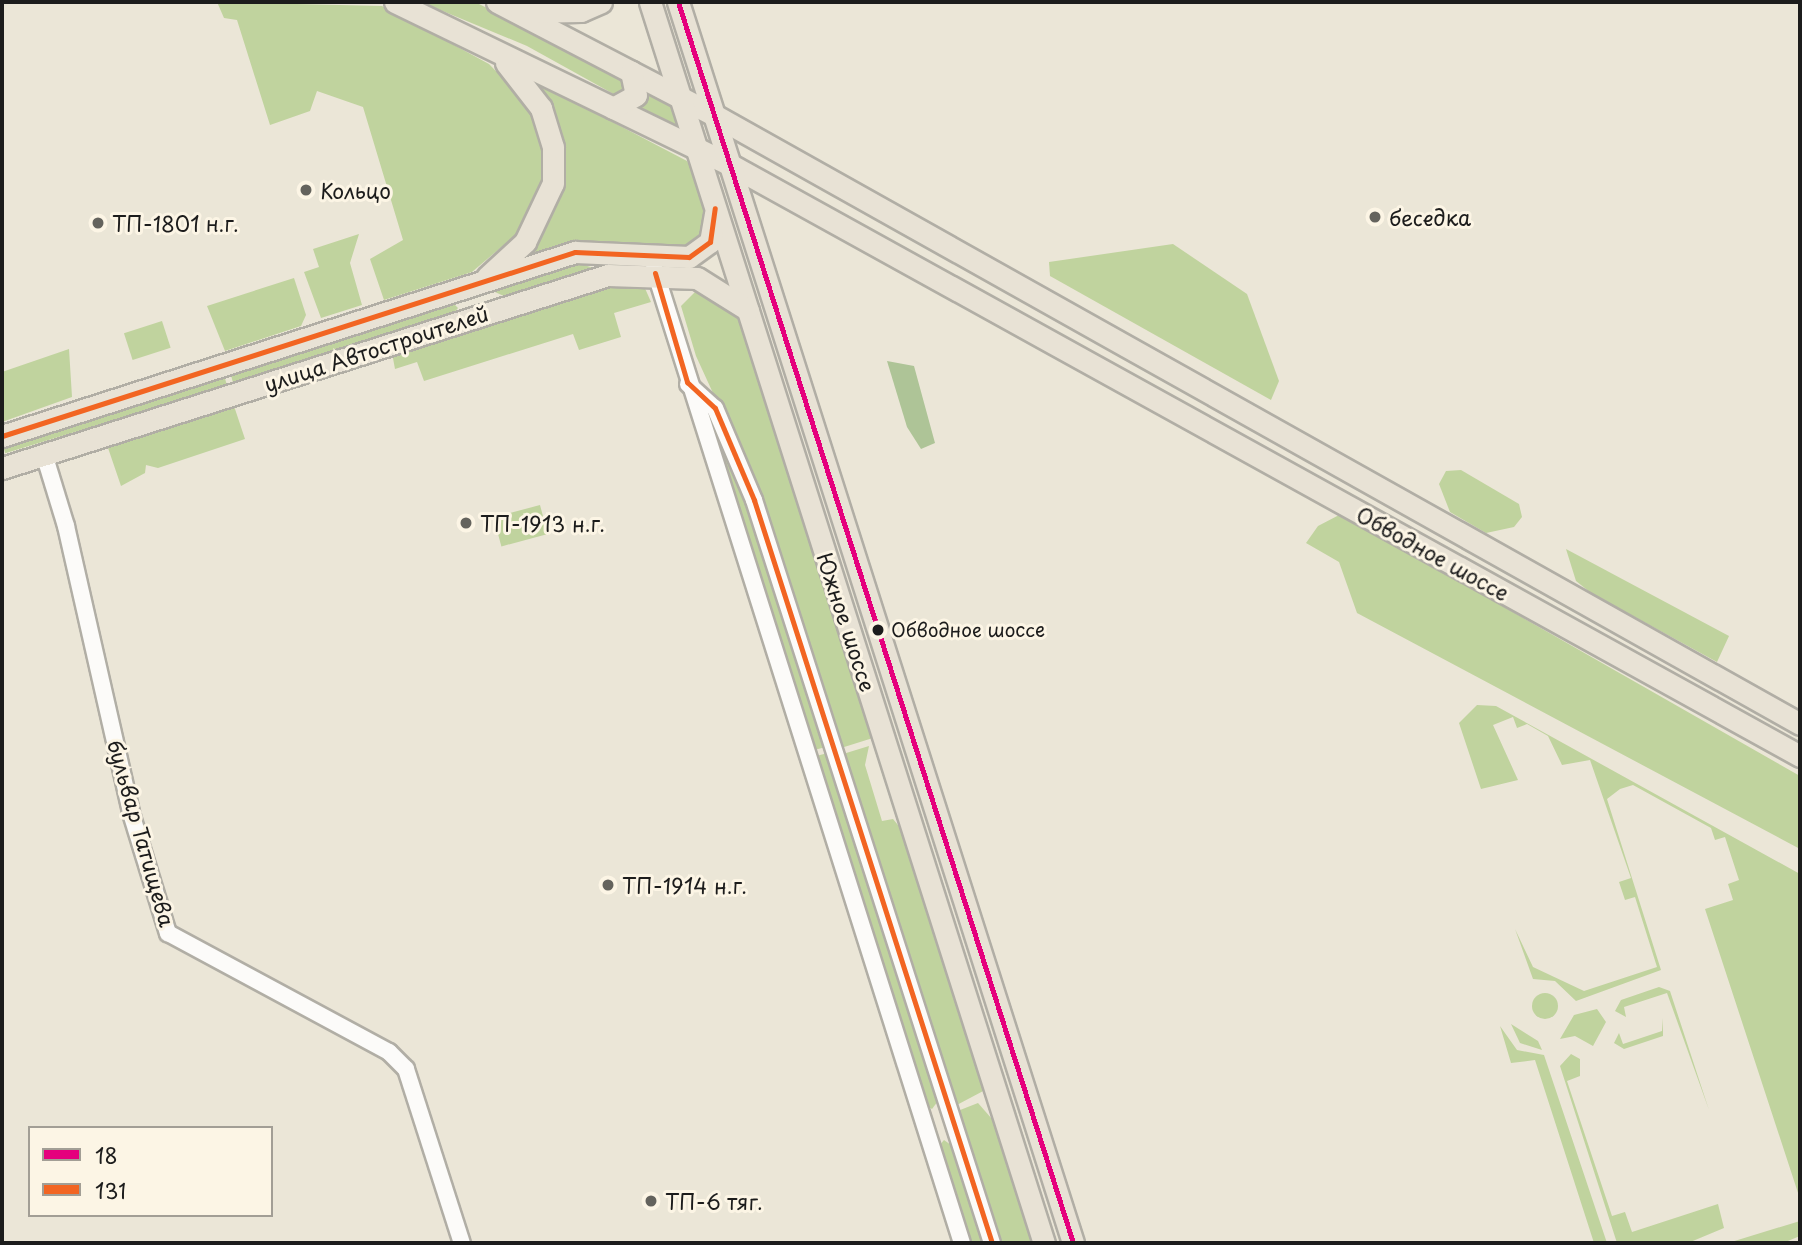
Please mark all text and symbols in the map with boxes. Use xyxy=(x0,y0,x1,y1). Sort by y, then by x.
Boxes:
place label: Кольцо xyxy=(320,177,391,203)
marker: Кольцо xyxy=(298,182,314,198)
place label: беседка xyxy=(1389,204,1471,230)
marker: беседка xyxy=(1367,209,1383,225)
place label: ТП-1801 н.г. xyxy=(112,210,239,236)
marker: ТП-1801 н.г. xyxy=(90,215,106,231)
street label: улица Автостроителей xyxy=(260,300,492,396)
street label: Обводное шоссе xyxy=(1352,500,1514,606)
place label: ТП-1913 н.г. xyxy=(480,510,605,536)
marker: ТП-1913 н.г. xyxy=(458,515,474,531)
street label: Южное шоссе xyxy=(813,549,881,695)
place label: Обводное шоссе xyxy=(891,619,1046,641)
marker: Обводное шоссе xyxy=(871,623,885,637)
street label: бульвар Татищева xyxy=(103,737,181,929)
place label: ТП-1914 н.г. xyxy=(622,872,747,898)
marker: ТП-1914 н.г. xyxy=(600,877,616,893)
legend xyxy=(28,1126,273,1217)
text: 18 xyxy=(95,1139,118,1171)
text: 131 xyxy=(95,1174,126,1206)
place label: ТП-6 тяг. xyxy=(665,1188,763,1214)
marker: ТП-6 тяг. xyxy=(643,1193,659,1209)

